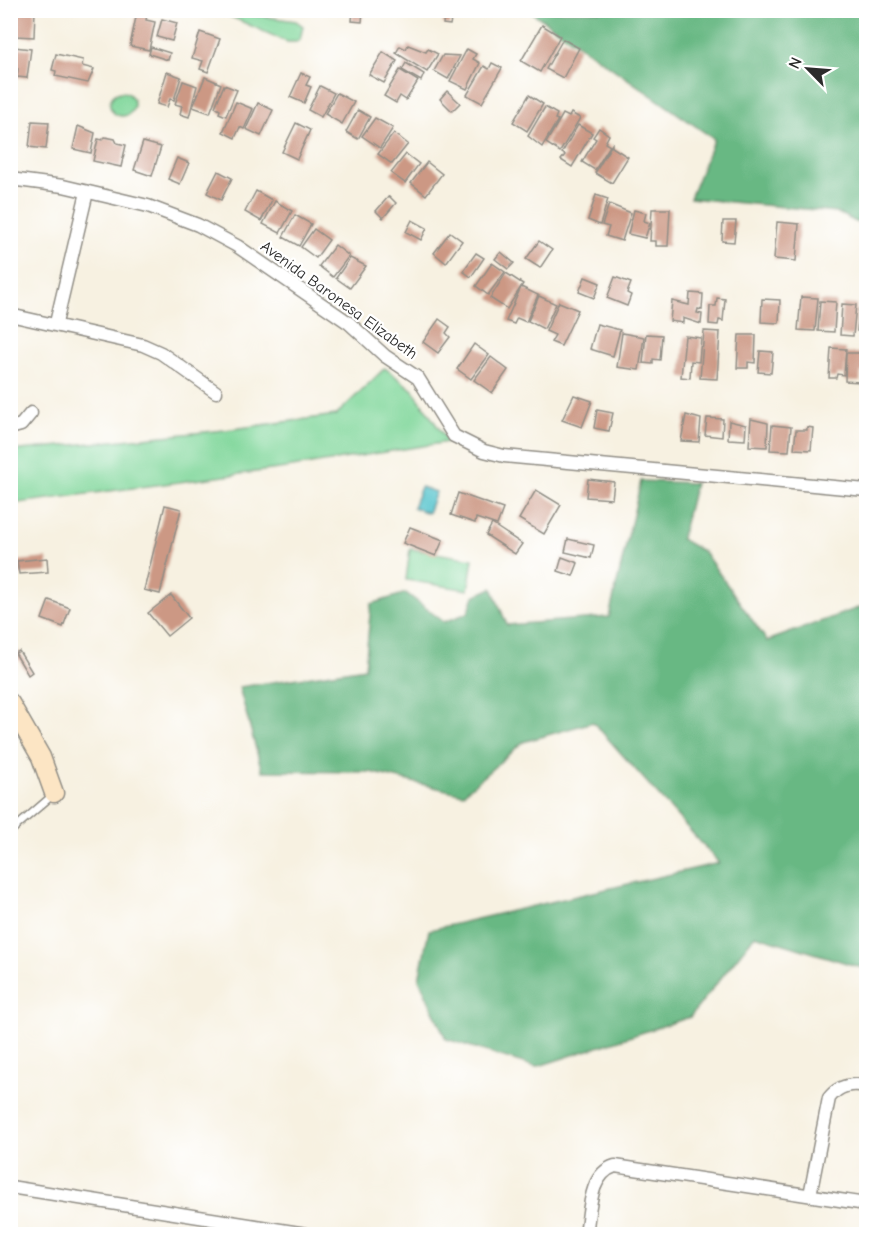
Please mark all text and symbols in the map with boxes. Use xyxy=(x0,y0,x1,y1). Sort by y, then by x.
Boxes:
north arrow xyxy=(778,39,838,99)
text: N xyxy=(785,55,806,72)
street label: Avenida Baronesa Elizabeth xyxy=(257,237,421,363)

